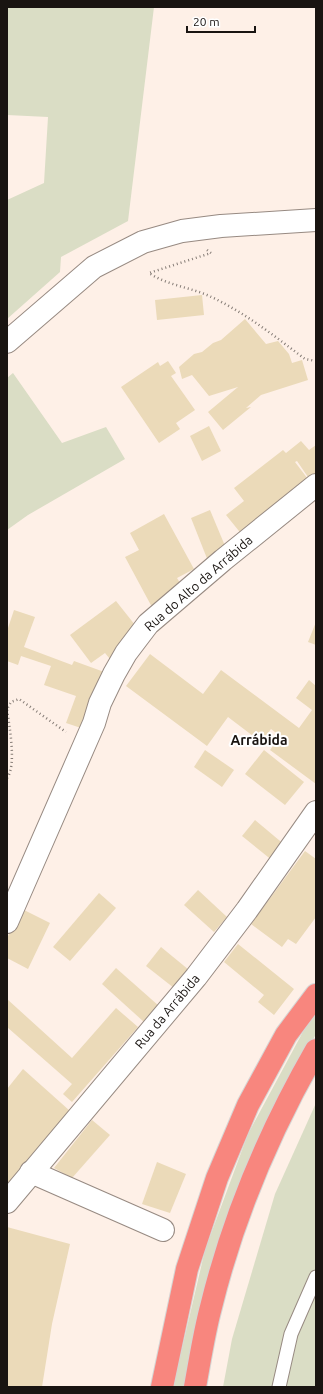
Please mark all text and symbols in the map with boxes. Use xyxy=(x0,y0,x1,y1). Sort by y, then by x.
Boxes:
scale bar xyxy=(187,8,255,34)
text: 20 m xyxy=(193,15,220,28)
street label: Rua do Alto da Arrábida xyxy=(141,532,255,634)
district label: Arrábida xyxy=(230,732,288,748)
street label: Rua da Arrábida xyxy=(132,971,202,1051)

